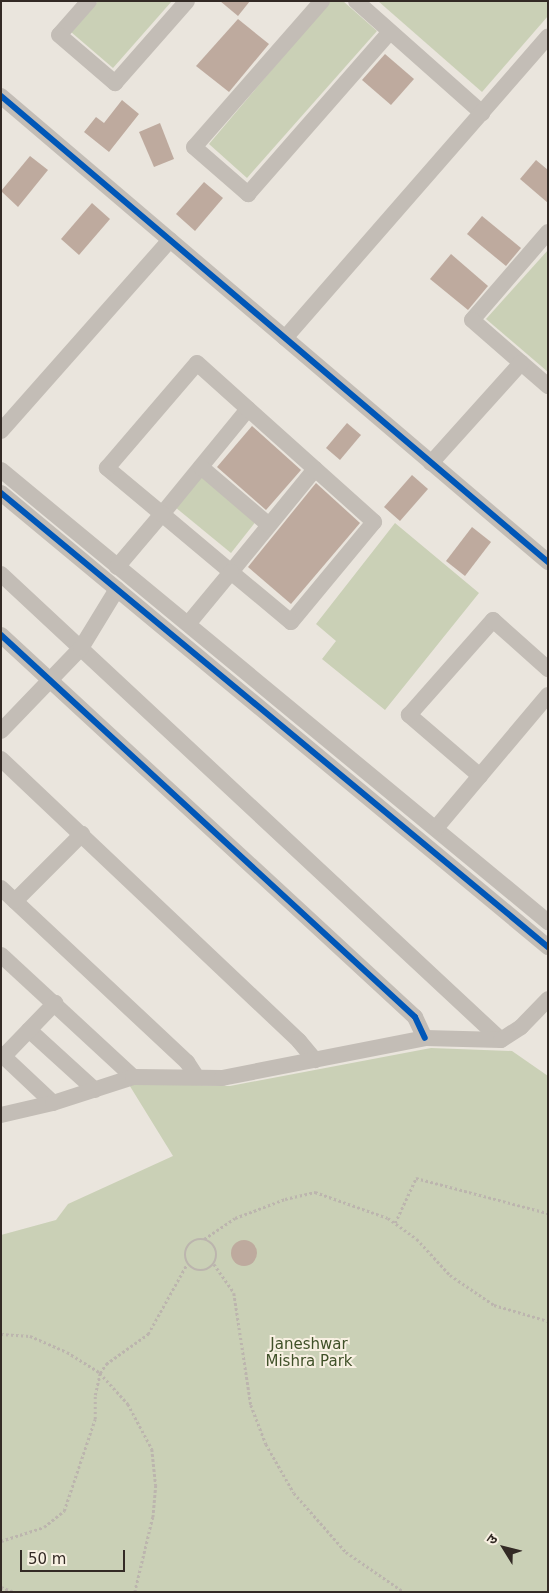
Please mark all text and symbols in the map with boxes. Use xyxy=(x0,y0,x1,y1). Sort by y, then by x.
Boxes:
park label: Janeshwar Mishra Park xyxy=(266,1335,352,1370)
north arrow xyxy=(479,1523,529,1573)
text: उ xyxy=(483,1531,501,1547)
scale bar xyxy=(22,1540,128,1572)
text: 50 m xyxy=(28,1550,66,1568)

